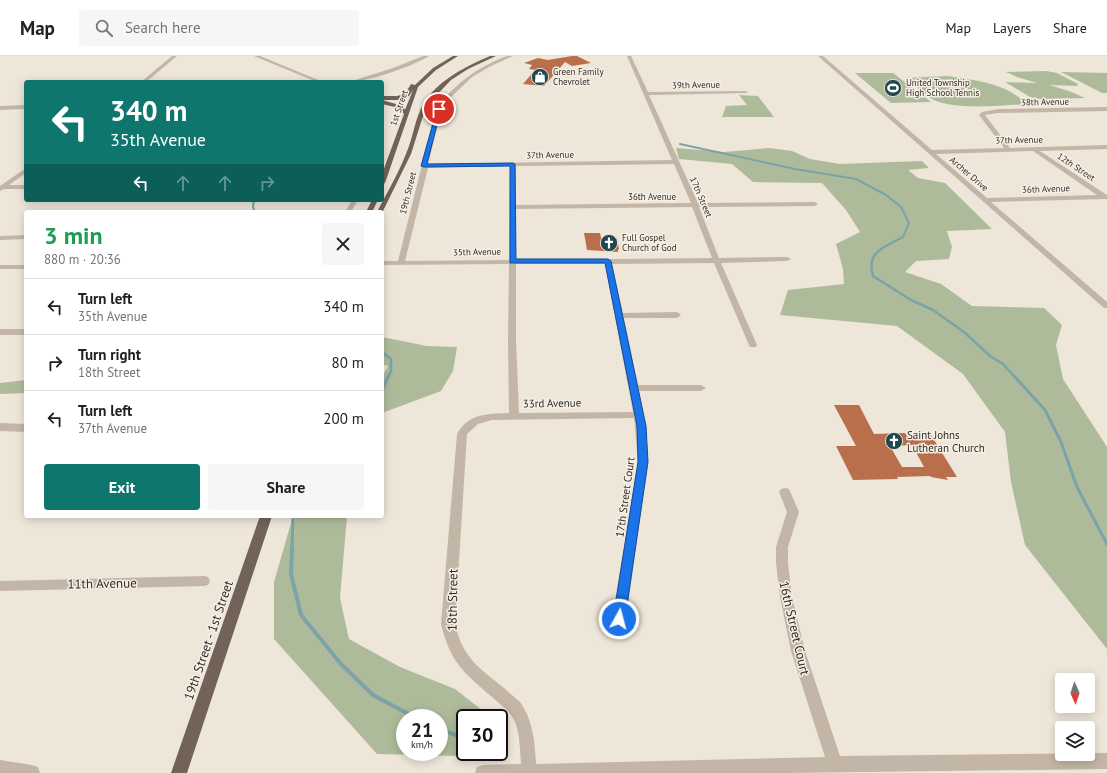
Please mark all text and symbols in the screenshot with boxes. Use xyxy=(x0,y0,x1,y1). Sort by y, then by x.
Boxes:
search box xyxy=(79,10,359,46)
text: Map xyxy=(20,16,55,40)
icon: search xyxy=(93,17,115,39)
text: Search here xyxy=(125,18,201,37)
text: Map xyxy=(945,19,971,37)
text: Layers xyxy=(993,19,1031,37)
text: Share xyxy=(1053,19,1087,37)
place label: Green Family Chevrolet xyxy=(553,66,604,87)
shop icon: Green Family Chevrolet xyxy=(530,67,550,87)
place label: United Township High School Tennis xyxy=(906,77,979,98)
sports icon: United Township High School Tennis xyxy=(883,78,903,98)
street label: 39th Avenue xyxy=(672,79,721,90)
street label: 1st Street xyxy=(387,88,410,127)
text: 340 m xyxy=(110,92,187,129)
pin xyxy=(422,92,456,126)
icon: left xyxy=(44,96,96,148)
street label: 38th Avenue xyxy=(1021,96,1070,107)
icon: arrive xyxy=(428,98,450,120)
text: 35th Avenue xyxy=(110,128,206,151)
street label: 37th Avenue xyxy=(995,134,1043,145)
street label: 37th Avenue xyxy=(526,149,574,160)
street label: 12th Street xyxy=(1055,150,1097,183)
street label: Archer Drive xyxy=(948,154,991,194)
street label: 19th Street xyxy=(397,171,418,215)
icon: left xyxy=(130,172,152,194)
icon: ahead xyxy=(172,172,194,194)
icon: ahead xyxy=(214,172,236,194)
icon: right xyxy=(256,172,278,194)
street label: 17th Street xyxy=(688,175,715,219)
street label: 36th Avenue xyxy=(1022,182,1071,195)
street label: 36th Avenue xyxy=(628,191,676,202)
text: 3 min xyxy=(44,220,103,251)
button: close xyxy=(322,223,364,265)
place label: Full Gospel Church of God xyxy=(622,232,677,253)
church icon: Full Gospel Church of God xyxy=(599,233,619,253)
street label: 35th Avenue xyxy=(453,246,502,257)
text: 880 m · 20:36 xyxy=(44,251,121,268)
text: Turn left xyxy=(78,289,132,308)
icon: left xyxy=(44,296,66,318)
text: 340 m xyxy=(323,297,364,316)
text: 35th Avenue xyxy=(78,308,147,325)
text: Turn right xyxy=(78,345,141,364)
icon: right xyxy=(44,352,66,374)
text: 80 m xyxy=(331,353,364,372)
text: 18th Street xyxy=(78,364,140,381)
street label: 33rd Avenue xyxy=(523,395,582,411)
text: Turn left xyxy=(78,401,132,420)
icon: left xyxy=(44,408,66,430)
text: 200 m xyxy=(323,409,364,428)
text: 37th Avenue xyxy=(78,420,147,437)
place label: Saint Johns Lutheran Church xyxy=(907,428,985,455)
church icon: Saint Johns Lutheran Church xyxy=(884,431,904,451)
street label: 17th Street Court xyxy=(612,456,638,538)
button: Exit xyxy=(44,464,200,510)
button: Share xyxy=(208,464,364,510)
street label: 18th Street xyxy=(443,568,462,631)
street label: 11th Avenue xyxy=(67,574,137,593)
street label: 19th Street - 1st Street xyxy=(180,577,237,702)
street label: 16th Street Court xyxy=(775,579,814,677)
position arrow xyxy=(598,598,640,640)
north arrow xyxy=(1055,673,1095,713)
map controls xyxy=(1055,673,1095,761)
speed limit sign: 30 xyxy=(456,709,508,761)
text: 21 xyxy=(411,717,433,743)
button: layers xyxy=(1055,721,1095,761)
text: km/h xyxy=(411,738,433,751)

